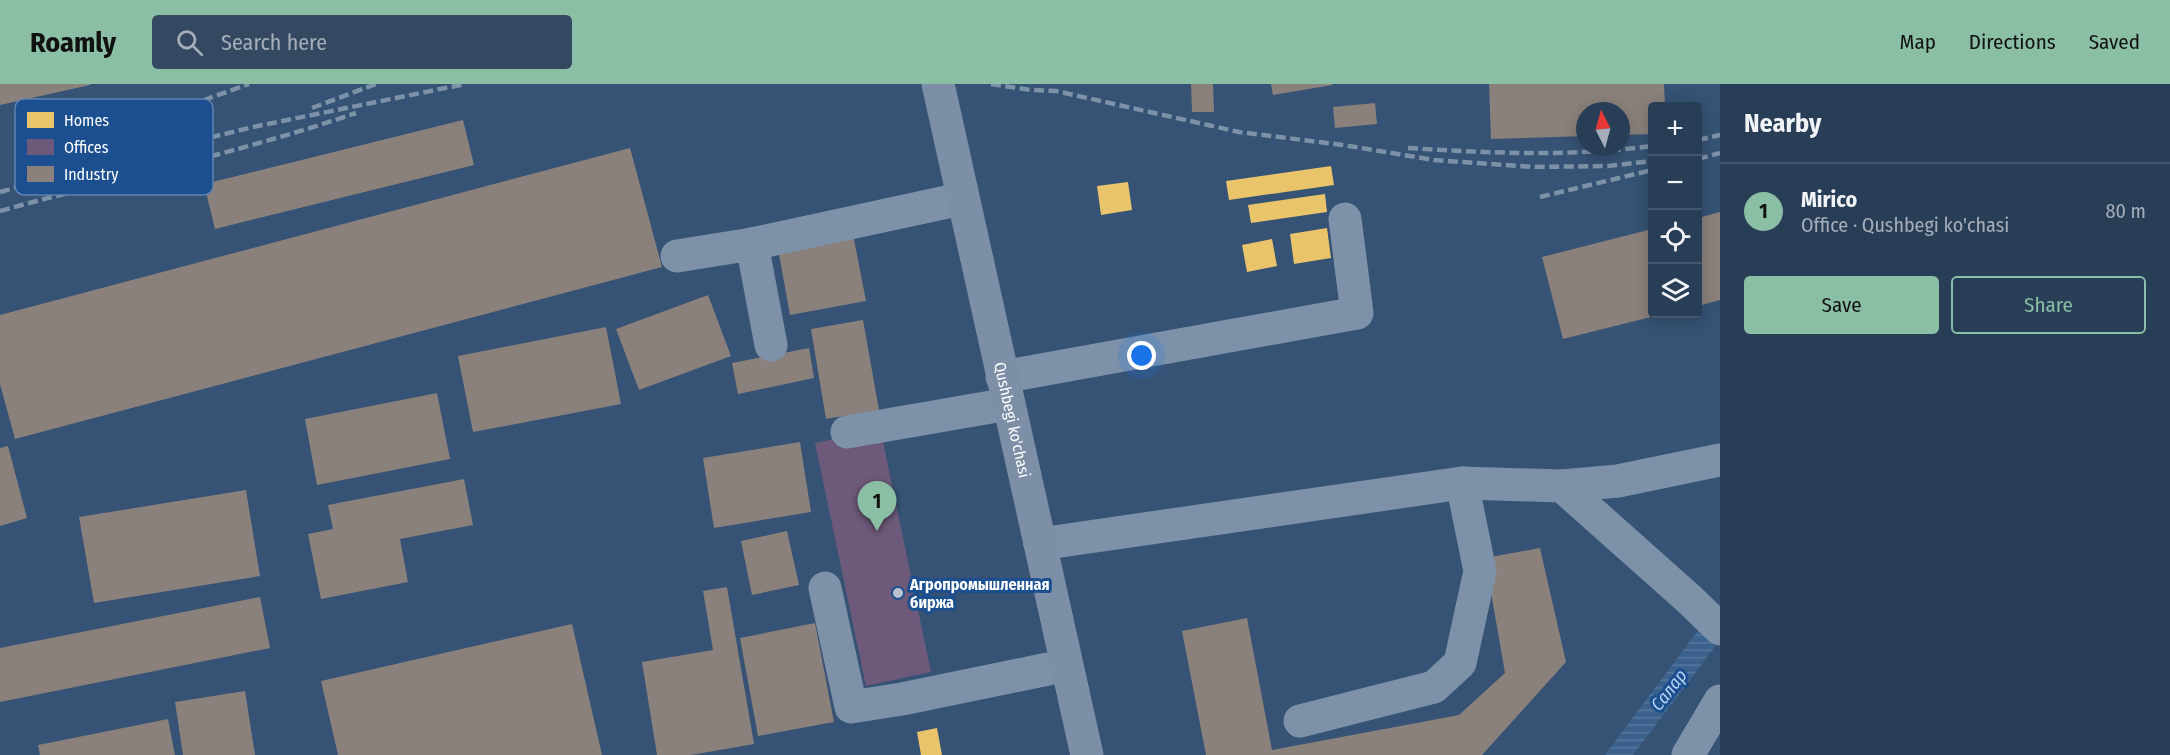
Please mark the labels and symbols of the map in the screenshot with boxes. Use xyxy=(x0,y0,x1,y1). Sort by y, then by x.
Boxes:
legend xyxy=(15,99,213,195)
north arrow xyxy=(1576,102,1630,156)
text: Homes xyxy=(64,111,109,130)
text: Offices xyxy=(64,138,109,157)
text: Industry xyxy=(64,165,119,184)
your location xyxy=(1127,341,1156,370)
street label: Qushbegi ko'chasi xyxy=(990,360,1034,480)
pin: 1 xyxy=(858,482,896,531)
place label: Агропромышленная биржа xyxy=(909,575,1050,612)
marker: Агропромышленная биржа xyxy=(891,586,905,600)
water label: Салар xyxy=(1646,665,1692,715)

